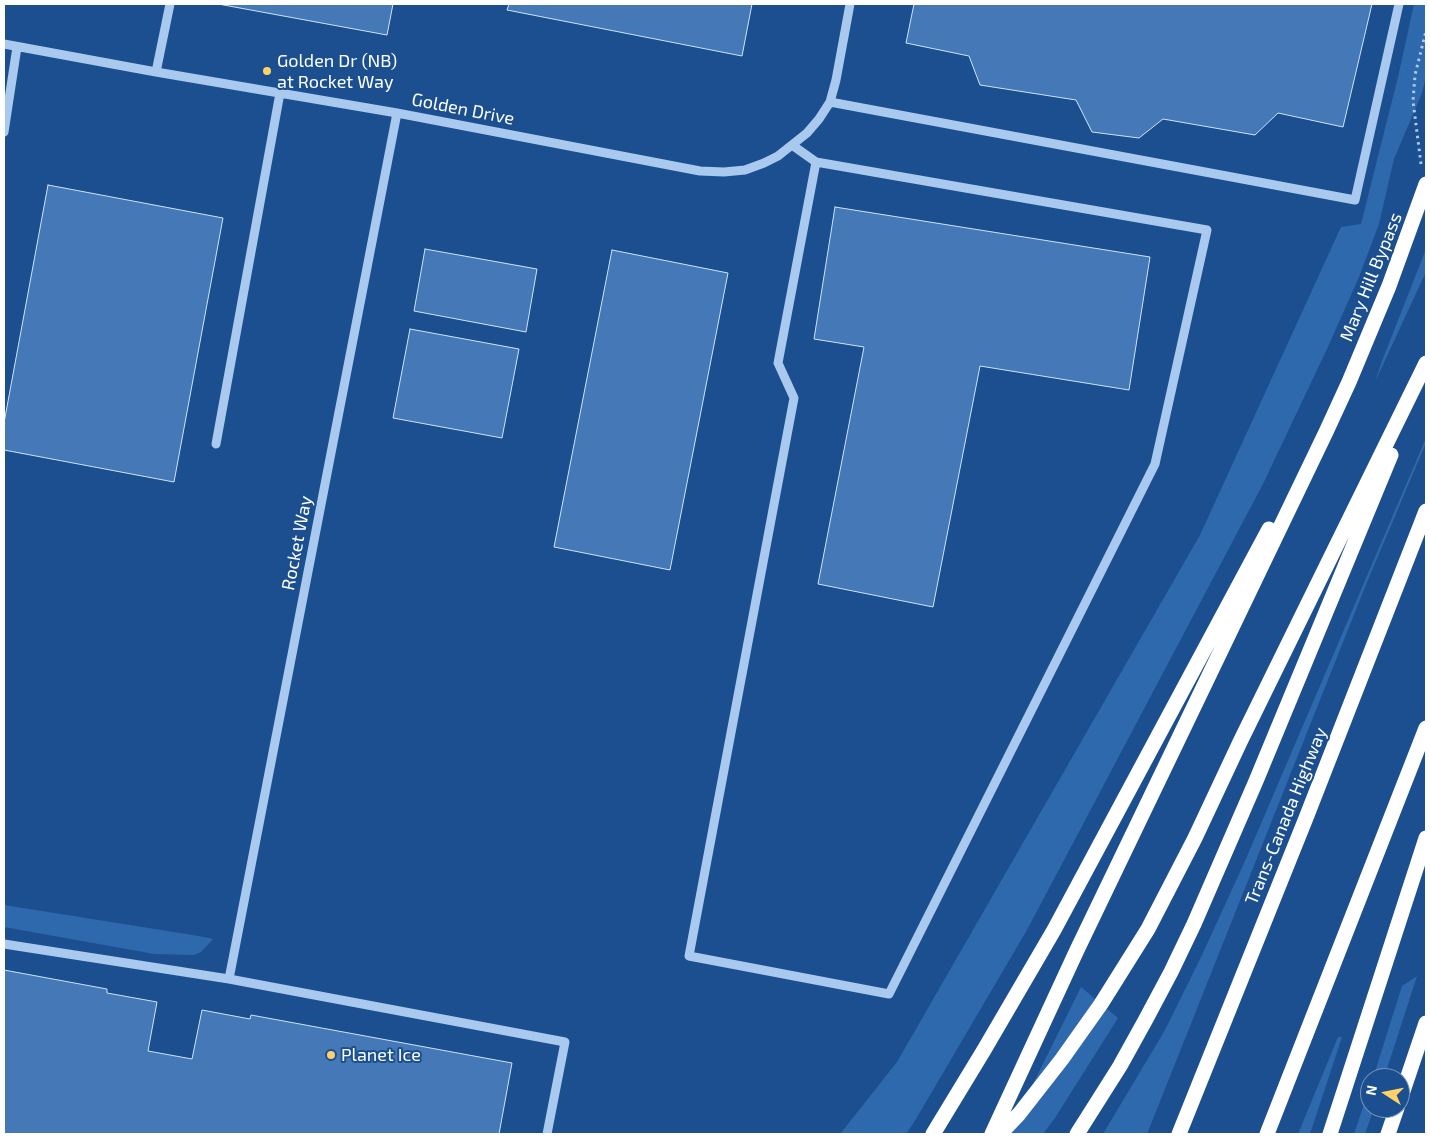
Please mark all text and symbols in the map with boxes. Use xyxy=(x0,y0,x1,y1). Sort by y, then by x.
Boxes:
place label: Golden Dr (NB) at Rocket Way xyxy=(277,50,397,92)
marker: Golden Dr (NB) at Rocket Way xyxy=(261,65,273,77)
street label: Golden Drive xyxy=(410,88,516,130)
street label: Mary Hill Bypass xyxy=(1335,209,1407,345)
street label: Rocket Way xyxy=(277,494,317,592)
street label: Trans-Canada Highway xyxy=(1241,724,1331,908)
place label: Planet Ice xyxy=(341,1044,421,1066)
marker: Planet Ice xyxy=(325,1049,337,1061)
north arrow xyxy=(1360,1068,1410,1118)
text: N xyxy=(1361,1084,1380,1097)

